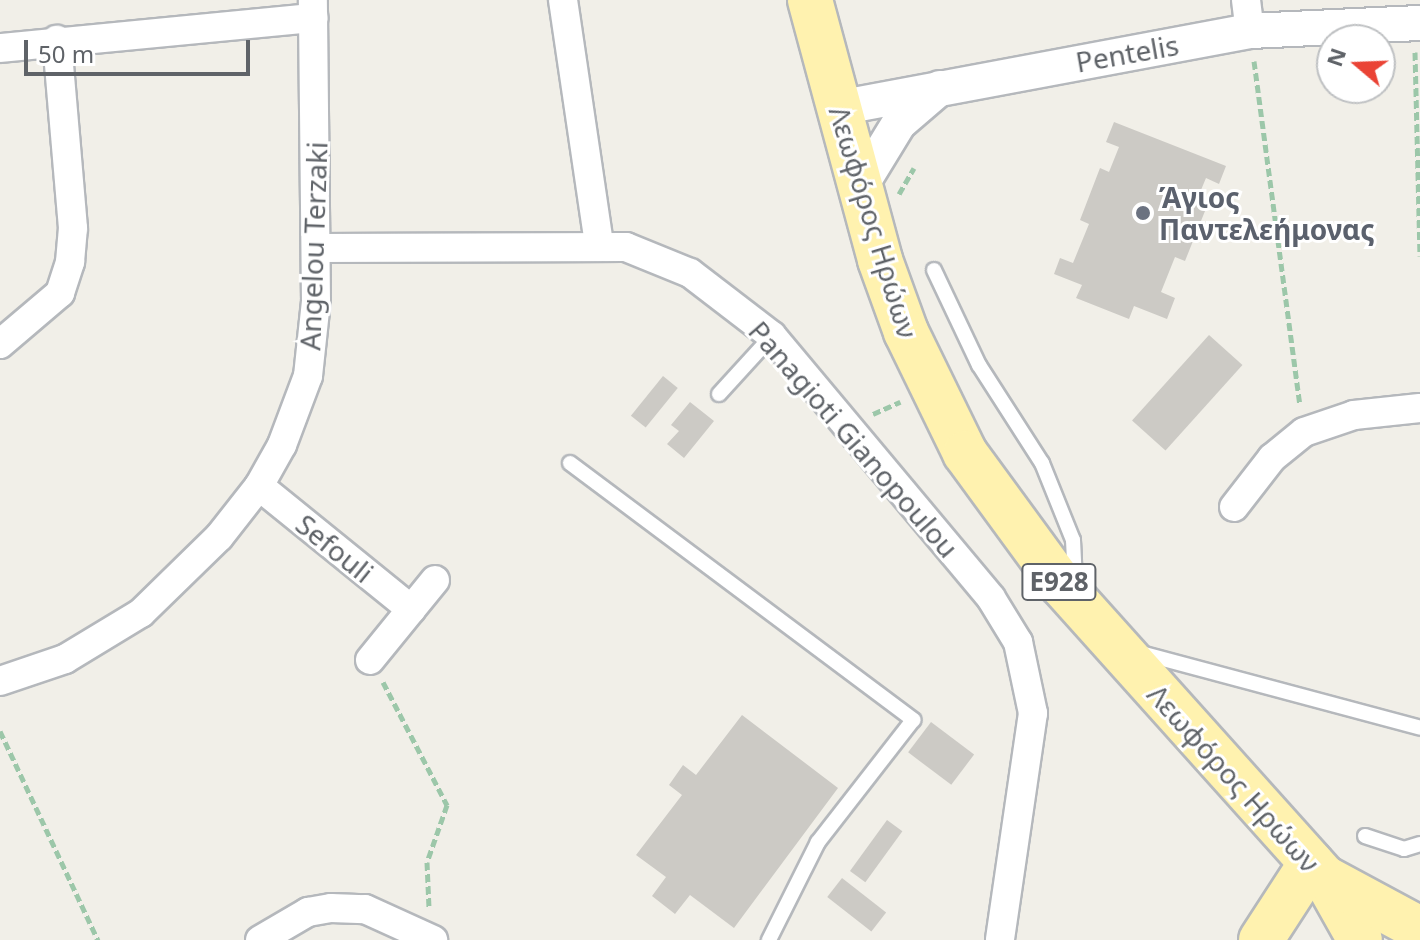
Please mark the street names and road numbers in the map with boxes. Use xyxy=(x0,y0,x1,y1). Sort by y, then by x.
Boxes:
street label: Pentelis xyxy=(1073,27,1181,79)
street label: Λεωφόρος Ηρώων xyxy=(823,102,925,342)
street label: Angelou Terzaki xyxy=(293,141,333,351)
street label: Panagioti Gianopoulou xyxy=(742,314,966,564)
street label: Sefouli xyxy=(290,507,380,589)
road number: E928 xyxy=(1021,560,1097,604)
street label: Λεωφόρος Ηρώων xyxy=(1141,677,1327,879)

